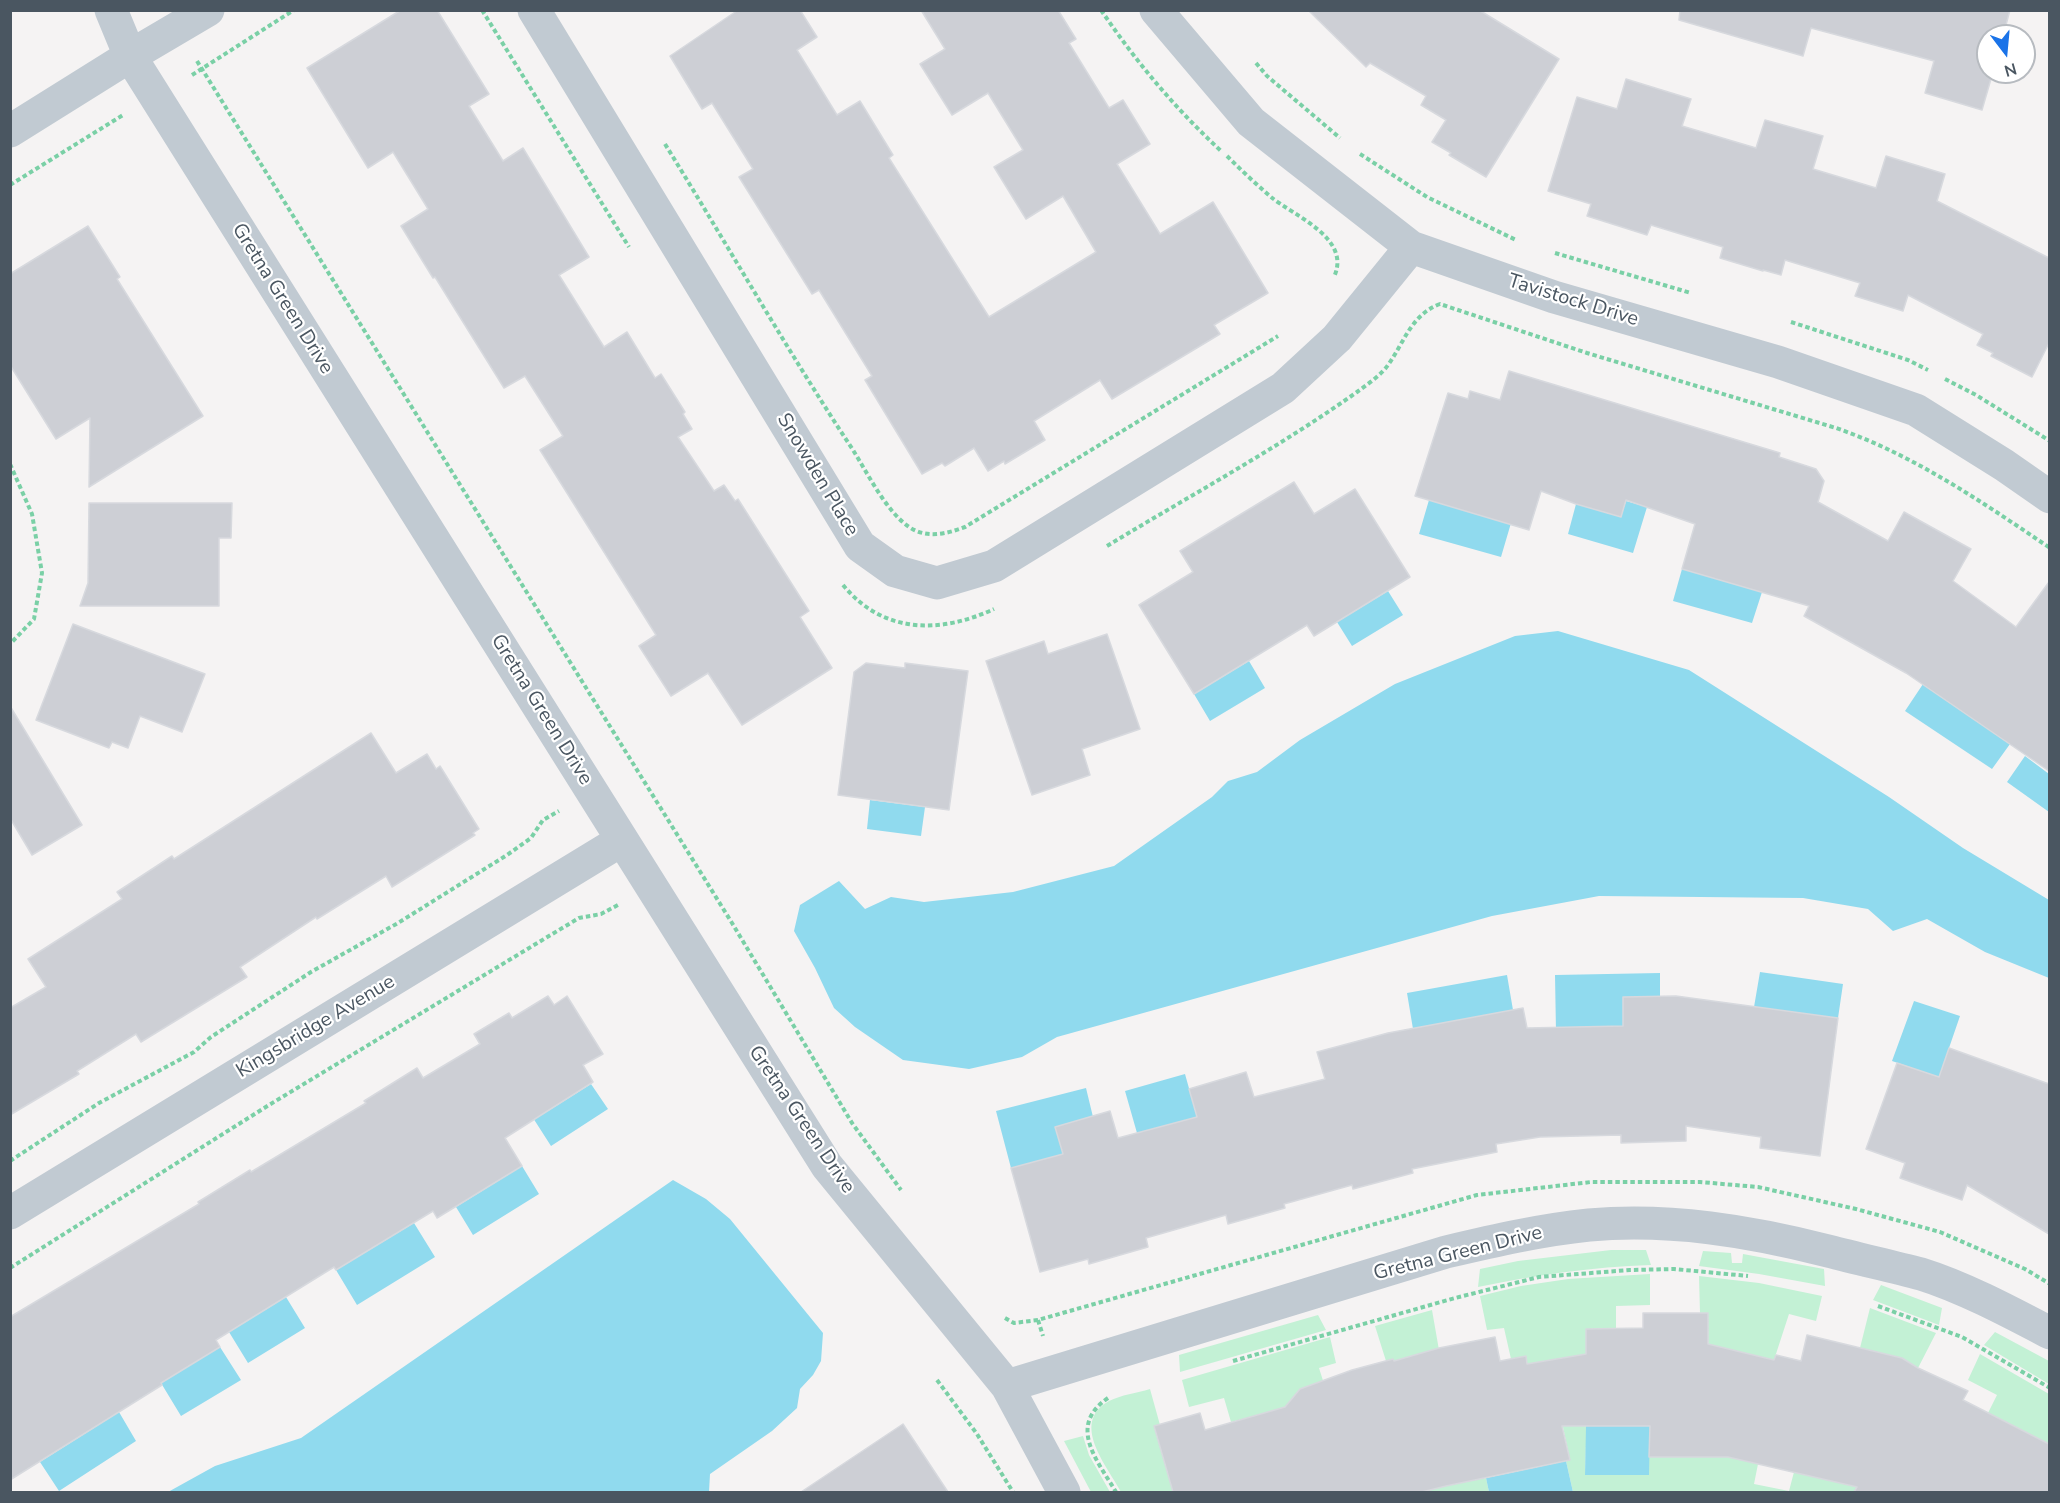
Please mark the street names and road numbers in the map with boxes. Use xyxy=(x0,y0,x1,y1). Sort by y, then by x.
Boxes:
street label: Gretna Green Drive xyxy=(226,219,338,379)
street label: Tavistock Drive xyxy=(1505,270,1641,332)
street label: Snowden Place xyxy=(771,409,863,541)
street label: Gretna Green Drive xyxy=(485,630,597,790)
street label: Kingsbridge Avenue xyxy=(232,970,400,1084)
street label: Gretna Green Drive xyxy=(743,1042,859,1198)
street label: Gretna Green Drive xyxy=(1371,1221,1545,1287)

